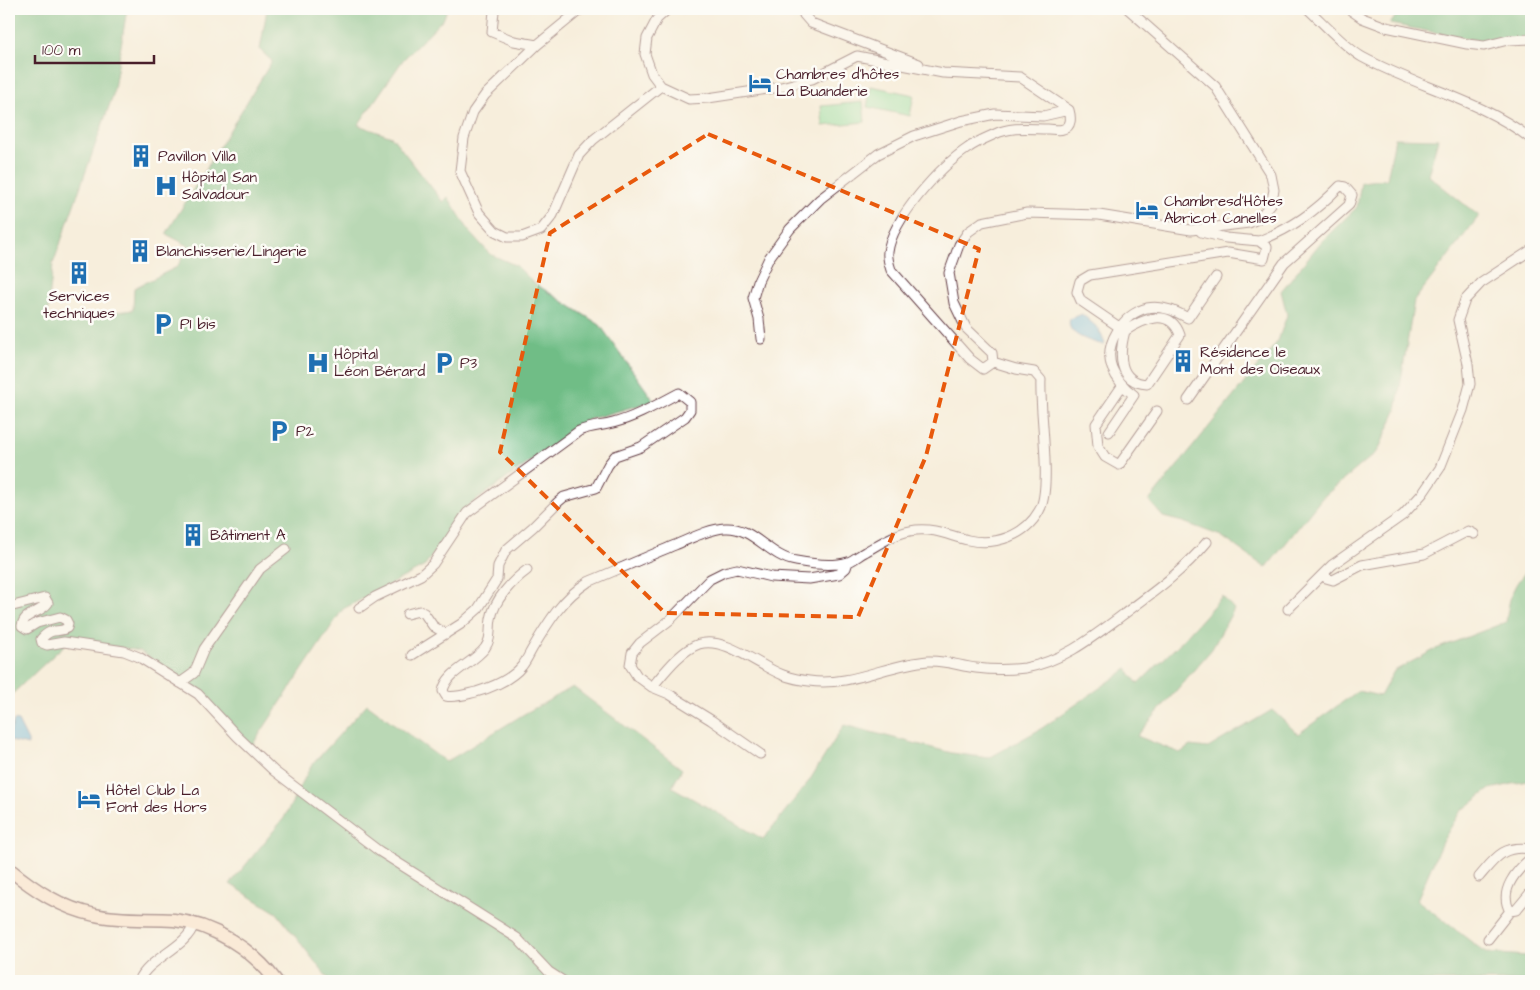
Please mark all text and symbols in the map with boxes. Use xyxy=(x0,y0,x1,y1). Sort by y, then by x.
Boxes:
scale bar xyxy=(35,32,154,64)
text: 100 m xyxy=(42,40,81,61)
place label: Chambres d'hôtes La Buanderie xyxy=(776,64,900,102)
hotel icon: Chambres d'hôtes La Buanderie xyxy=(747,70,773,96)
building icon: Pavillon Villa xyxy=(128,143,154,169)
place label: Pavillon Villa xyxy=(158,146,236,167)
place label: Hôpital San Salvadour xyxy=(182,167,257,205)
hospital icon: Hôpital San Salvadour xyxy=(153,173,179,199)
place label: Chambresd'Hôtes Abricot Canelles xyxy=(1164,191,1284,229)
hotel icon: Chambresd'Hôtes Abricot Canelles xyxy=(1134,197,1160,223)
building icon: Blanchisserie/Lingerie xyxy=(127,238,153,264)
place label: Blanchisserie/Lingerie xyxy=(156,241,307,263)
building icon: Services techniques xyxy=(66,260,92,286)
place label: Services techniques xyxy=(43,286,115,324)
parking icon: P1 bis xyxy=(150,311,176,337)
place label: P1 bis xyxy=(180,314,216,335)
place label: Résidence le Mont des Oiseaux xyxy=(1200,342,1321,380)
place label: Hôpital Léon Bérard xyxy=(334,344,425,382)
building icon: Résidence le Mont des Oiseaux xyxy=(1170,348,1196,374)
hospital icon: Hôpital Léon Bérard xyxy=(305,350,331,376)
parking icon: P3 xyxy=(431,350,457,376)
place label: P3 xyxy=(460,353,478,374)
parking icon: P2 xyxy=(266,418,292,444)
place label: P2 xyxy=(296,421,315,442)
building icon: Bâtiment A xyxy=(180,522,206,548)
place label: Bâtiment A xyxy=(210,525,286,546)
place label: Hôtel Club La Font des Hors xyxy=(106,780,208,818)
hotel icon: Hôtel Club La Font des Hors xyxy=(76,786,102,812)

